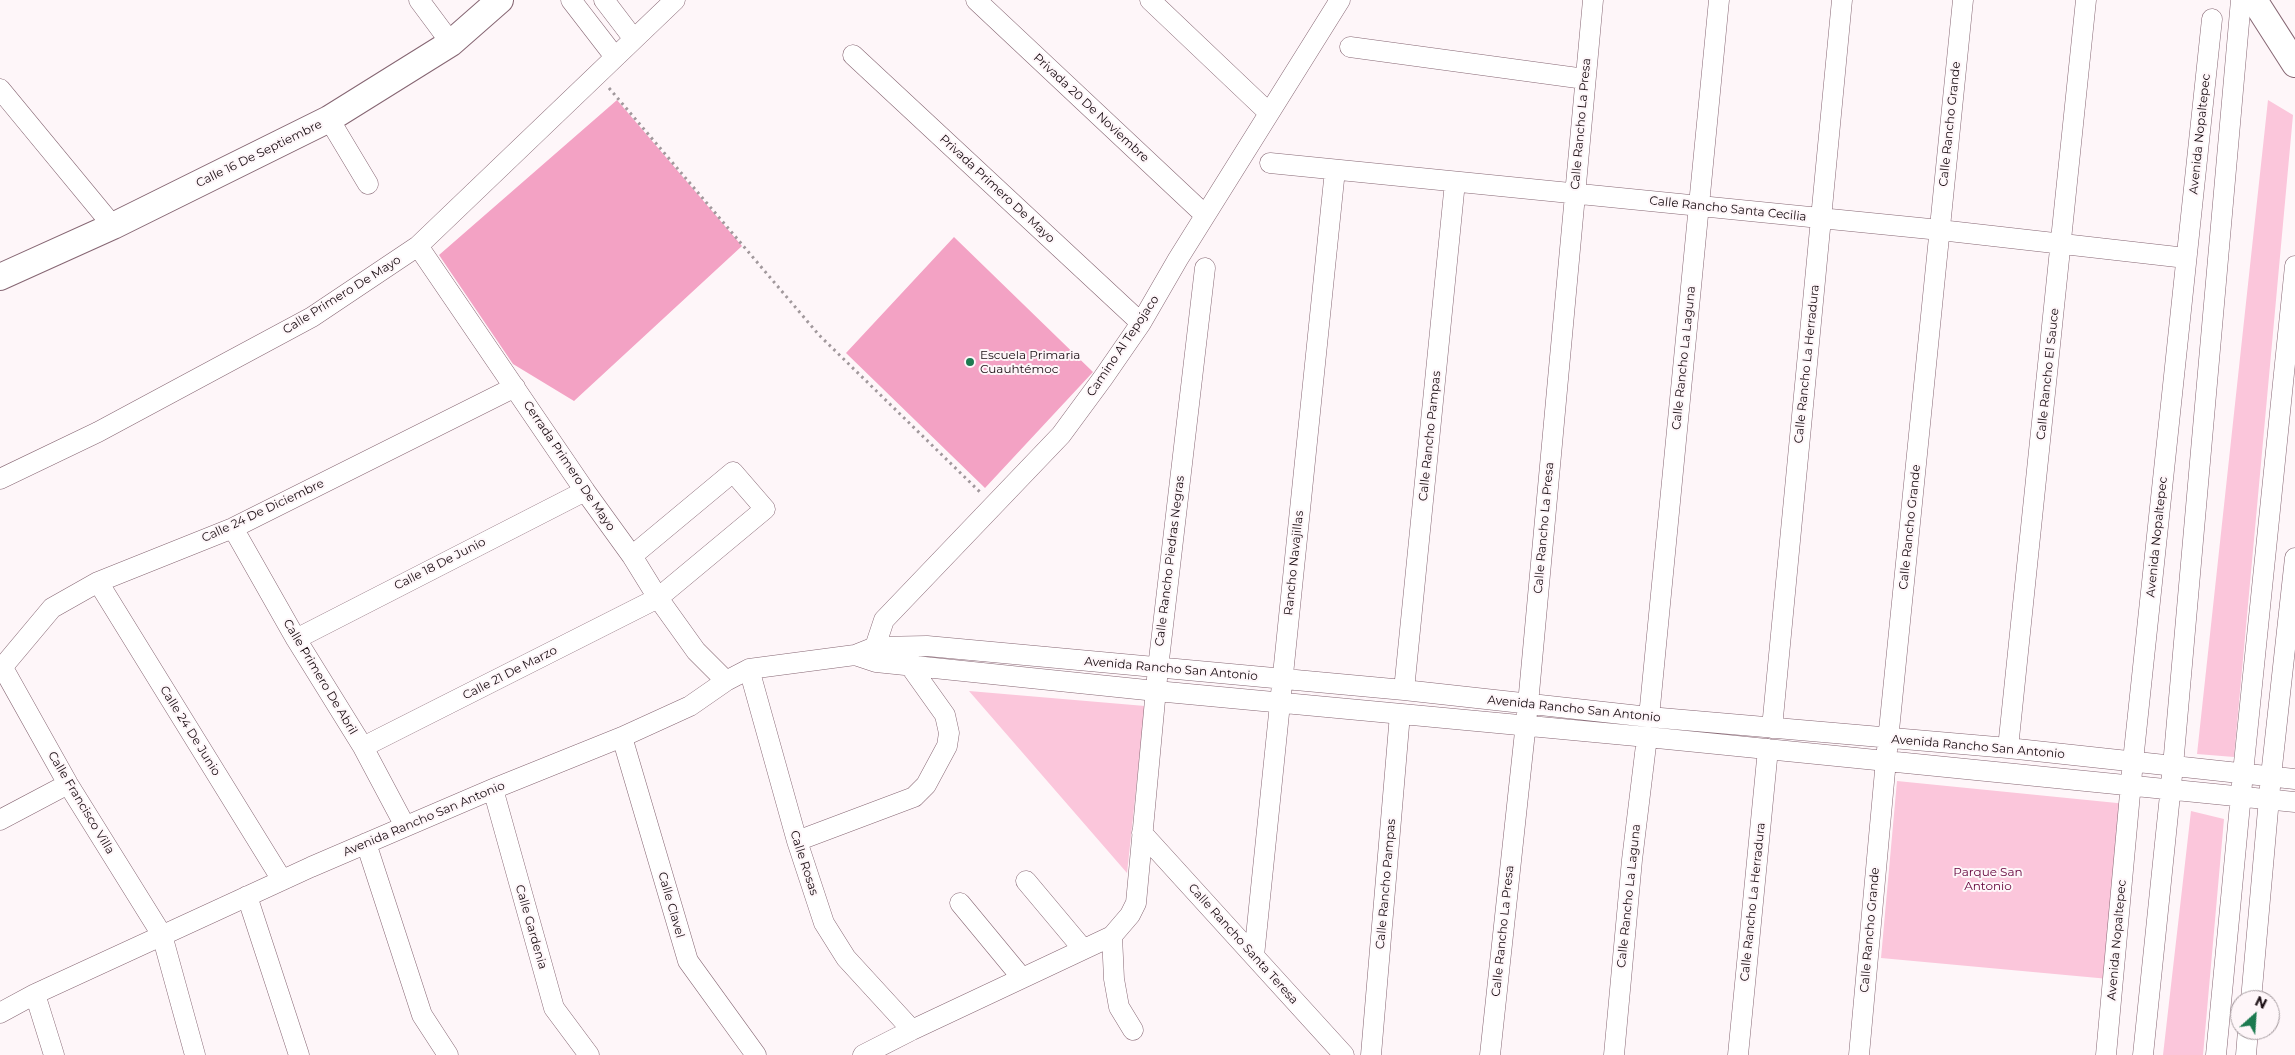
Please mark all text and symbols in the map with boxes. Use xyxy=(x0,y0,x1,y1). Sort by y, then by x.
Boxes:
street label: Privada 20 De Noviembre xyxy=(1030,51,1152,165)
street label: Calle Rancho La Presa xyxy=(1568,58,1594,190)
street label: Calle Rancho Grande xyxy=(1936,61,1964,187)
street label: Avenida Nopaltepec xyxy=(2187,73,2213,195)
street label: Calle 16 De Septiembre xyxy=(194,117,324,191)
street label: Privada Primero De Mayo xyxy=(936,132,1058,246)
street label: Calle Rancho Santa Cecilia xyxy=(1649,194,1807,224)
street label: Calle Primero De Mayo xyxy=(280,253,404,337)
street label: Calle Rancho La Herradura xyxy=(1791,284,1823,444)
street label: Calle Rancho La Laguna xyxy=(1669,285,1699,431)
street label: Camino Al Tepojaco xyxy=(1084,293,1162,399)
street label: Calle Rancho El Sauce xyxy=(2034,307,2062,441)
place label: Escuela Primaria Cuauhtémoc xyxy=(980,348,1080,376)
marker: Escuela Primaria Cuauhtémoc xyxy=(964,356,976,368)
street label: Calle Rancho Pampas xyxy=(1416,370,1444,502)
street label: Cerrada Primero De Mayo xyxy=(520,398,618,534)
street label: Calle Rancho La Presa xyxy=(1531,462,1557,594)
street label: Calle Rancho Grande xyxy=(1896,464,1924,590)
street label: Calle Rancho Piedras Negras xyxy=(1152,475,1188,647)
street label: Calle 24 De Diciembre xyxy=(200,476,326,546)
street label: Avenida Nopaltepec xyxy=(2144,476,2170,598)
street label: Rancho Navajillas xyxy=(1281,510,1307,616)
street label: Calle 18 De Junio xyxy=(392,535,488,593)
street label: Calle Primero De Abril xyxy=(280,617,360,737)
street label: Calle 21 De Marzo xyxy=(460,643,560,703)
street label: Avenida Rancho San Antonio xyxy=(1084,654,1258,684)
street label: Calle 24 De Junio xyxy=(157,683,223,779)
street label: Avenida Rancho San Antonio xyxy=(1487,693,1661,725)
street label: Avenida Rancho San Antonio xyxy=(1891,732,2065,762)
street label: Calle Francisco Villa xyxy=(45,749,117,857)
street label: Avenida Rancho San Antonio xyxy=(341,778,507,860)
street label: Calle Rancho Pampas xyxy=(1373,818,1399,950)
street label: Calle Rancho La Herradura xyxy=(1737,822,1769,982)
street label: Calle Rancho La Laguna xyxy=(1614,823,1644,969)
street label: Calle Rosas xyxy=(787,829,821,897)
street label: Calle Rancho La Presa xyxy=(1489,865,1517,997)
park label: Parque San Antonio xyxy=(1953,865,2023,893)
street label: Calle Rancho Grande xyxy=(1857,867,1883,993)
street label: Calle Clavel xyxy=(655,870,687,940)
street label: Avenida Nopaltepec xyxy=(2105,879,2129,1001)
street label: Calle Rancho Santa Teresa xyxy=(1185,881,1301,1007)
street label: Calle Gardenia xyxy=(512,883,550,971)
north arrow xyxy=(2230,990,2280,1040)
text: N xyxy=(2252,992,2270,1013)

